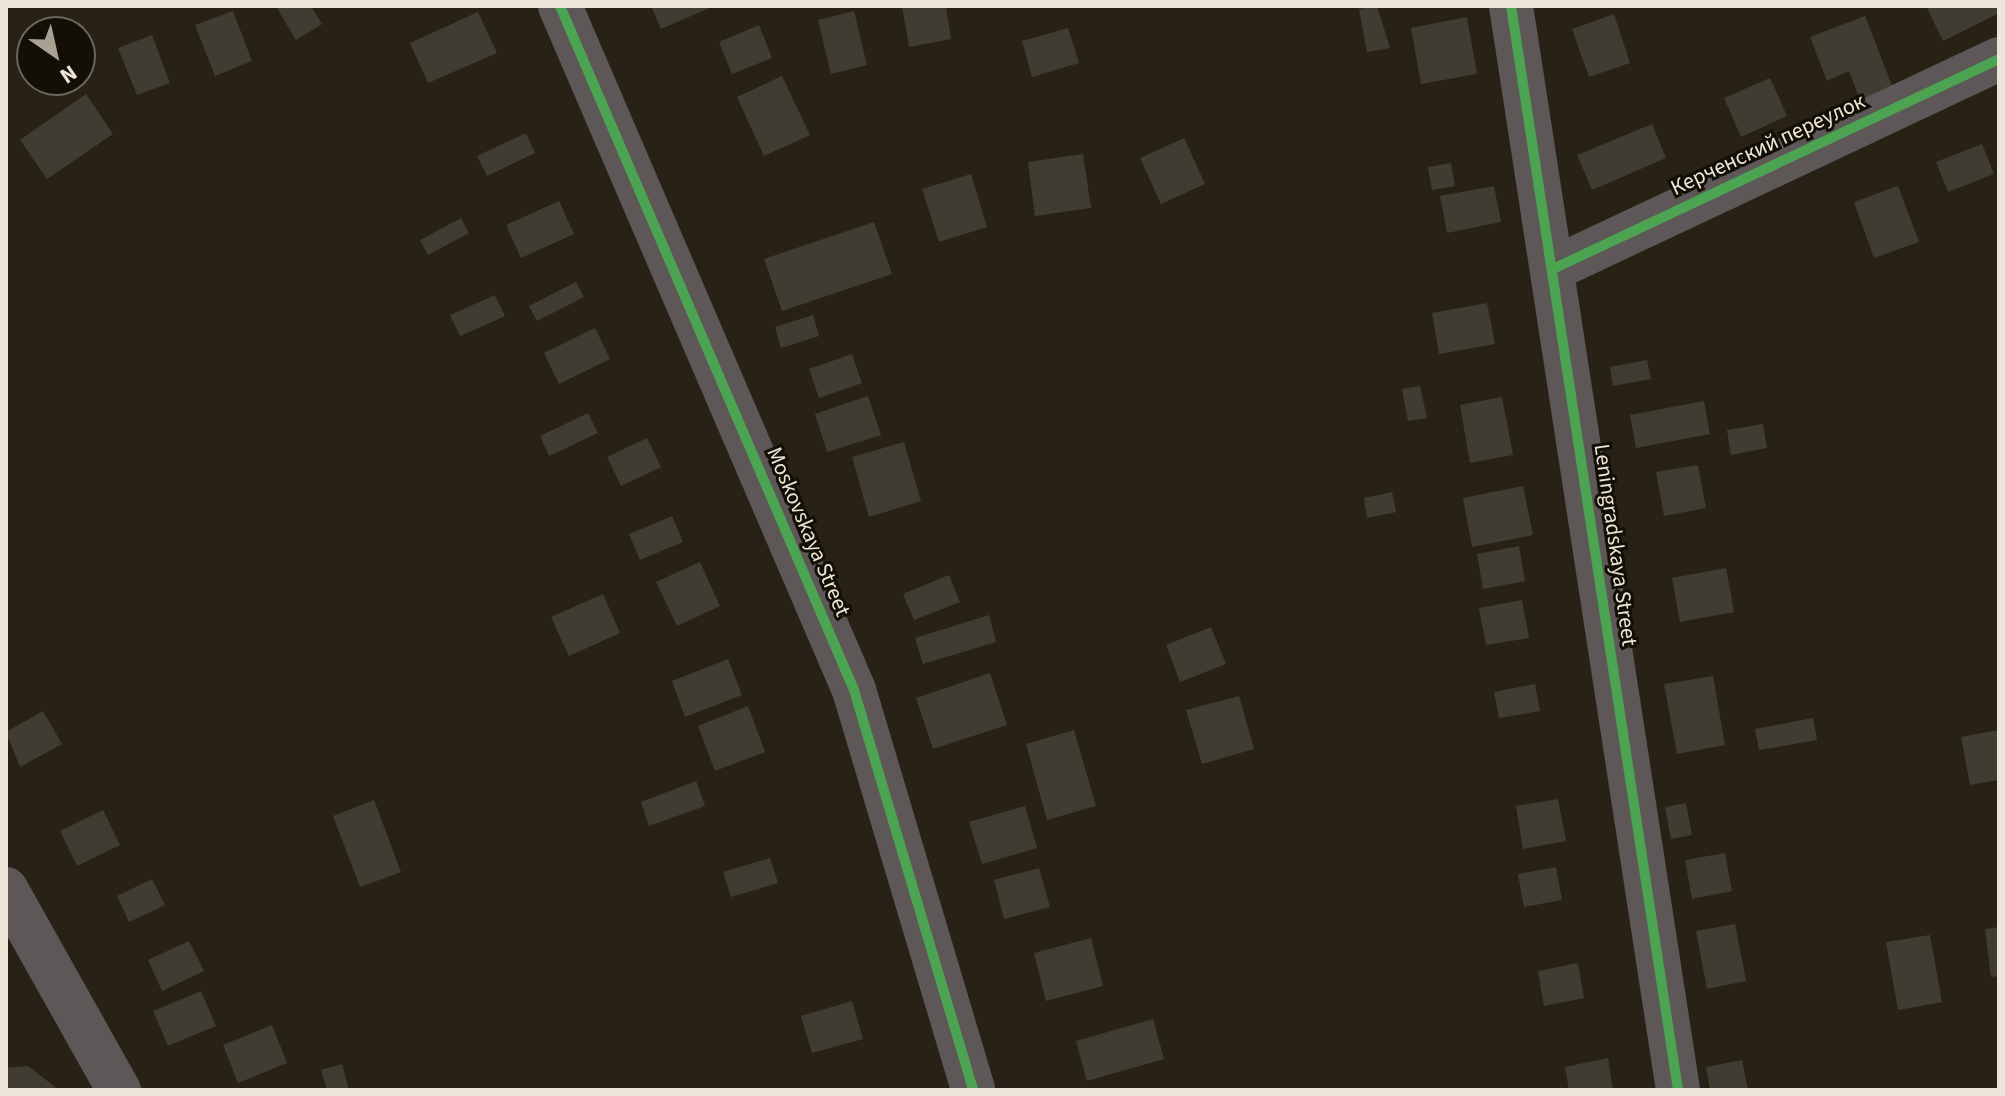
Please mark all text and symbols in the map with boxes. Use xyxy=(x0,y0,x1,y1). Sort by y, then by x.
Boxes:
north arrow xyxy=(16,16,96,96)
text: N xyxy=(53,57,83,92)
street label: Керченский переулок xyxy=(1667,88,1869,202)
street label: Leningradskaya Street xyxy=(1588,442,1642,648)
street label: Moskovskaya Street xyxy=(760,443,856,621)

